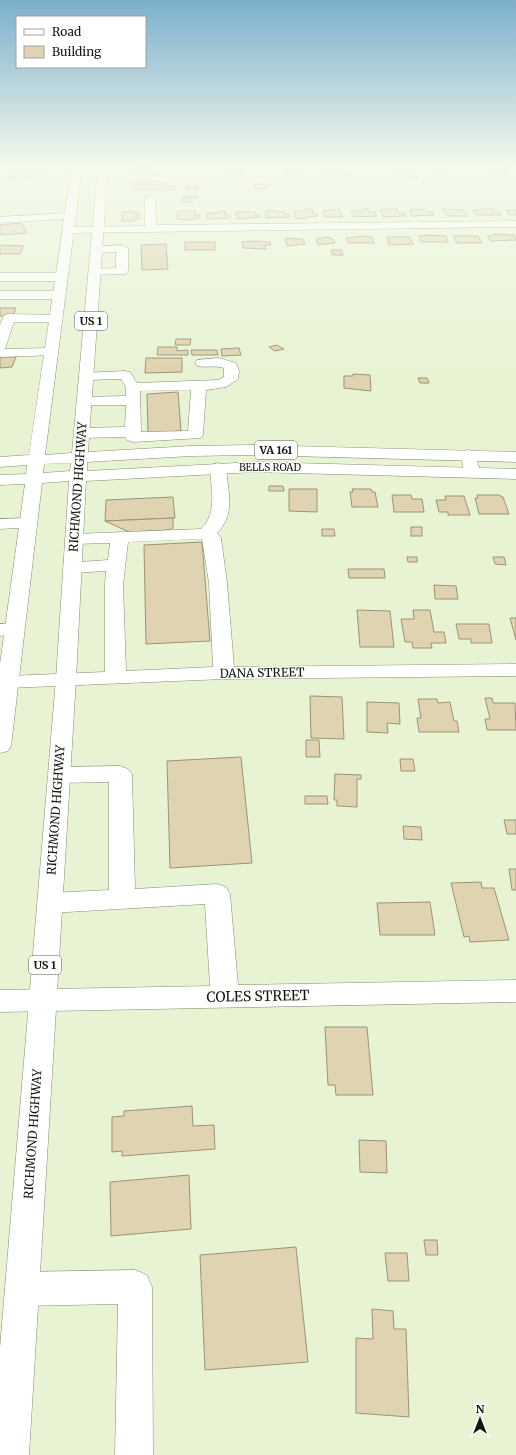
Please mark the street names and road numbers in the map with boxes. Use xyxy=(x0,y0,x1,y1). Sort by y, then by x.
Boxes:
road number: US 1 xyxy=(75,312,107,330)
street label: RICHMOND HIGHWAY xyxy=(65,421,90,552)
road number: VA 161 xyxy=(255,441,297,459)
street label: BELLS ROAD xyxy=(239,461,301,474)
street label: DANA STREET xyxy=(219,664,305,681)
street label: RICHMOND HIGHWAY xyxy=(43,744,68,875)
road number: US 1 xyxy=(29,956,61,974)
street label: COLES STREET xyxy=(206,986,310,1006)
street label: RICHMOND HIGHWAY xyxy=(20,1068,45,1199)

